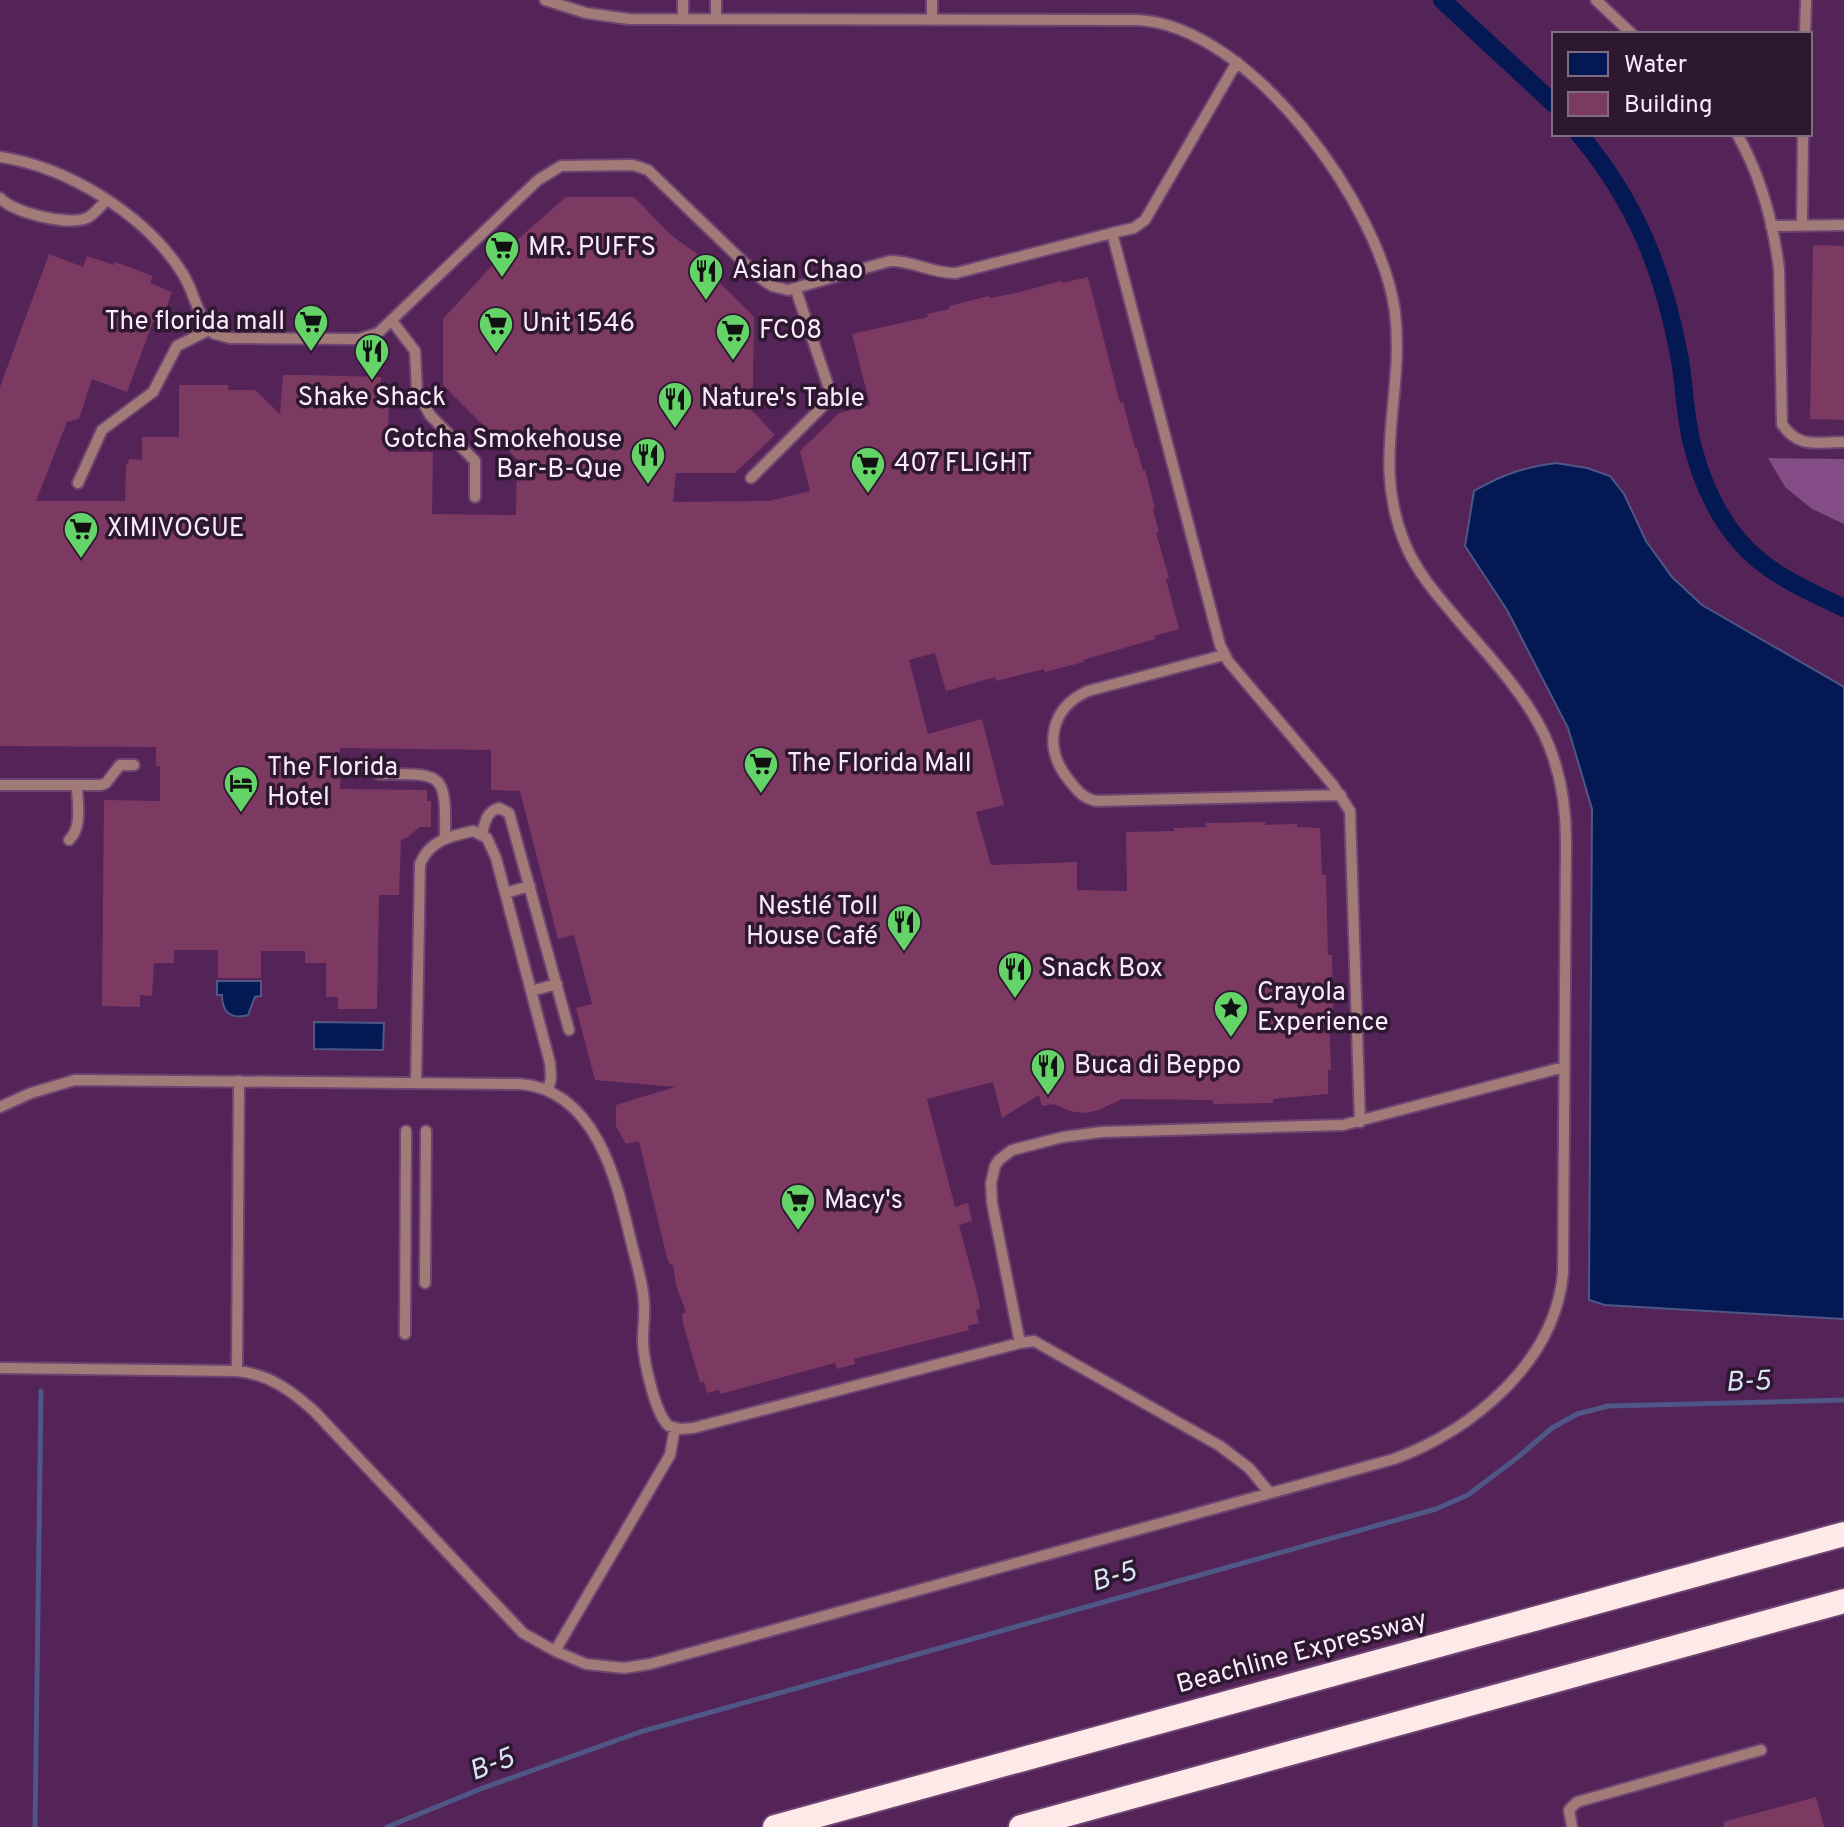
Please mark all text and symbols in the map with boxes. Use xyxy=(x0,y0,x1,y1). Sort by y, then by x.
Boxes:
legend xyxy=(1552,32,1812,136)
text: Water xyxy=(1624,51,1687,81)
text: Building xyxy=(1624,91,1713,121)
supermarket icon: MR. PUFFS xyxy=(483,229,521,279)
place label: MR. PUFFS xyxy=(528,232,656,265)
restaurant icon: Asian Chao xyxy=(687,252,725,302)
place label: Asian Chao xyxy=(732,255,863,288)
supermarket icon: The florida mall xyxy=(292,303,330,353)
supermarket icon: Unit 1546 xyxy=(477,305,515,355)
place label: The florida mall xyxy=(104,306,285,339)
place label: Unit 1546 xyxy=(522,308,635,341)
supermarket icon: FC08 xyxy=(714,312,752,362)
place label: FC08 xyxy=(759,315,822,348)
restaurant icon: Shake Shack xyxy=(353,332,391,382)
restaurant icon: Nature's Table xyxy=(656,380,694,430)
place label: Shake Shack xyxy=(298,382,446,415)
place label: Nature's Table xyxy=(701,383,865,416)
place label: Gotcha Smokehouse Bar-B-Que xyxy=(383,424,622,487)
restaurant icon: Gotcha Smokehouse Bar-B-Que xyxy=(629,436,667,486)
supermarket icon: 407 FLIGHT xyxy=(849,445,887,495)
place label: 407 FLIGHT xyxy=(894,448,1032,481)
supermarket icon: XIMIVOGUE xyxy=(62,510,100,560)
place label: XIMIVOGUE xyxy=(107,513,244,546)
supermarket icon: The Florida Mall xyxy=(742,745,780,795)
place label: The Florida Mall xyxy=(787,748,972,781)
place label: The Florida Hotel xyxy=(267,752,398,815)
hotel icon: The Florida Hotel xyxy=(222,764,260,814)
place label: Nestlé Toll House Café xyxy=(746,891,878,954)
restaurant icon: Nestlé Toll House Café xyxy=(885,903,923,953)
restaurant icon: Snack Box xyxy=(996,950,1034,1000)
place label: Snack Box xyxy=(1041,953,1163,986)
place label: Crayola Experience xyxy=(1257,977,1389,1040)
place icon: Crayola Experience xyxy=(1212,989,1250,1039)
restaurant icon: Buca di Beppo xyxy=(1029,1047,1067,1097)
place label: Buca di Beppo xyxy=(1074,1050,1241,1083)
supermarket icon: Macy's xyxy=(779,1182,817,1232)
place label: Macy's xyxy=(824,1185,903,1218)
water label: B-5 xyxy=(1725,1364,1771,1402)
water label: B-5 xyxy=(1087,1554,1141,1602)
street label: Beachline Expressway xyxy=(1173,1604,1431,1702)
water label: B-5 xyxy=(465,1741,520,1791)

